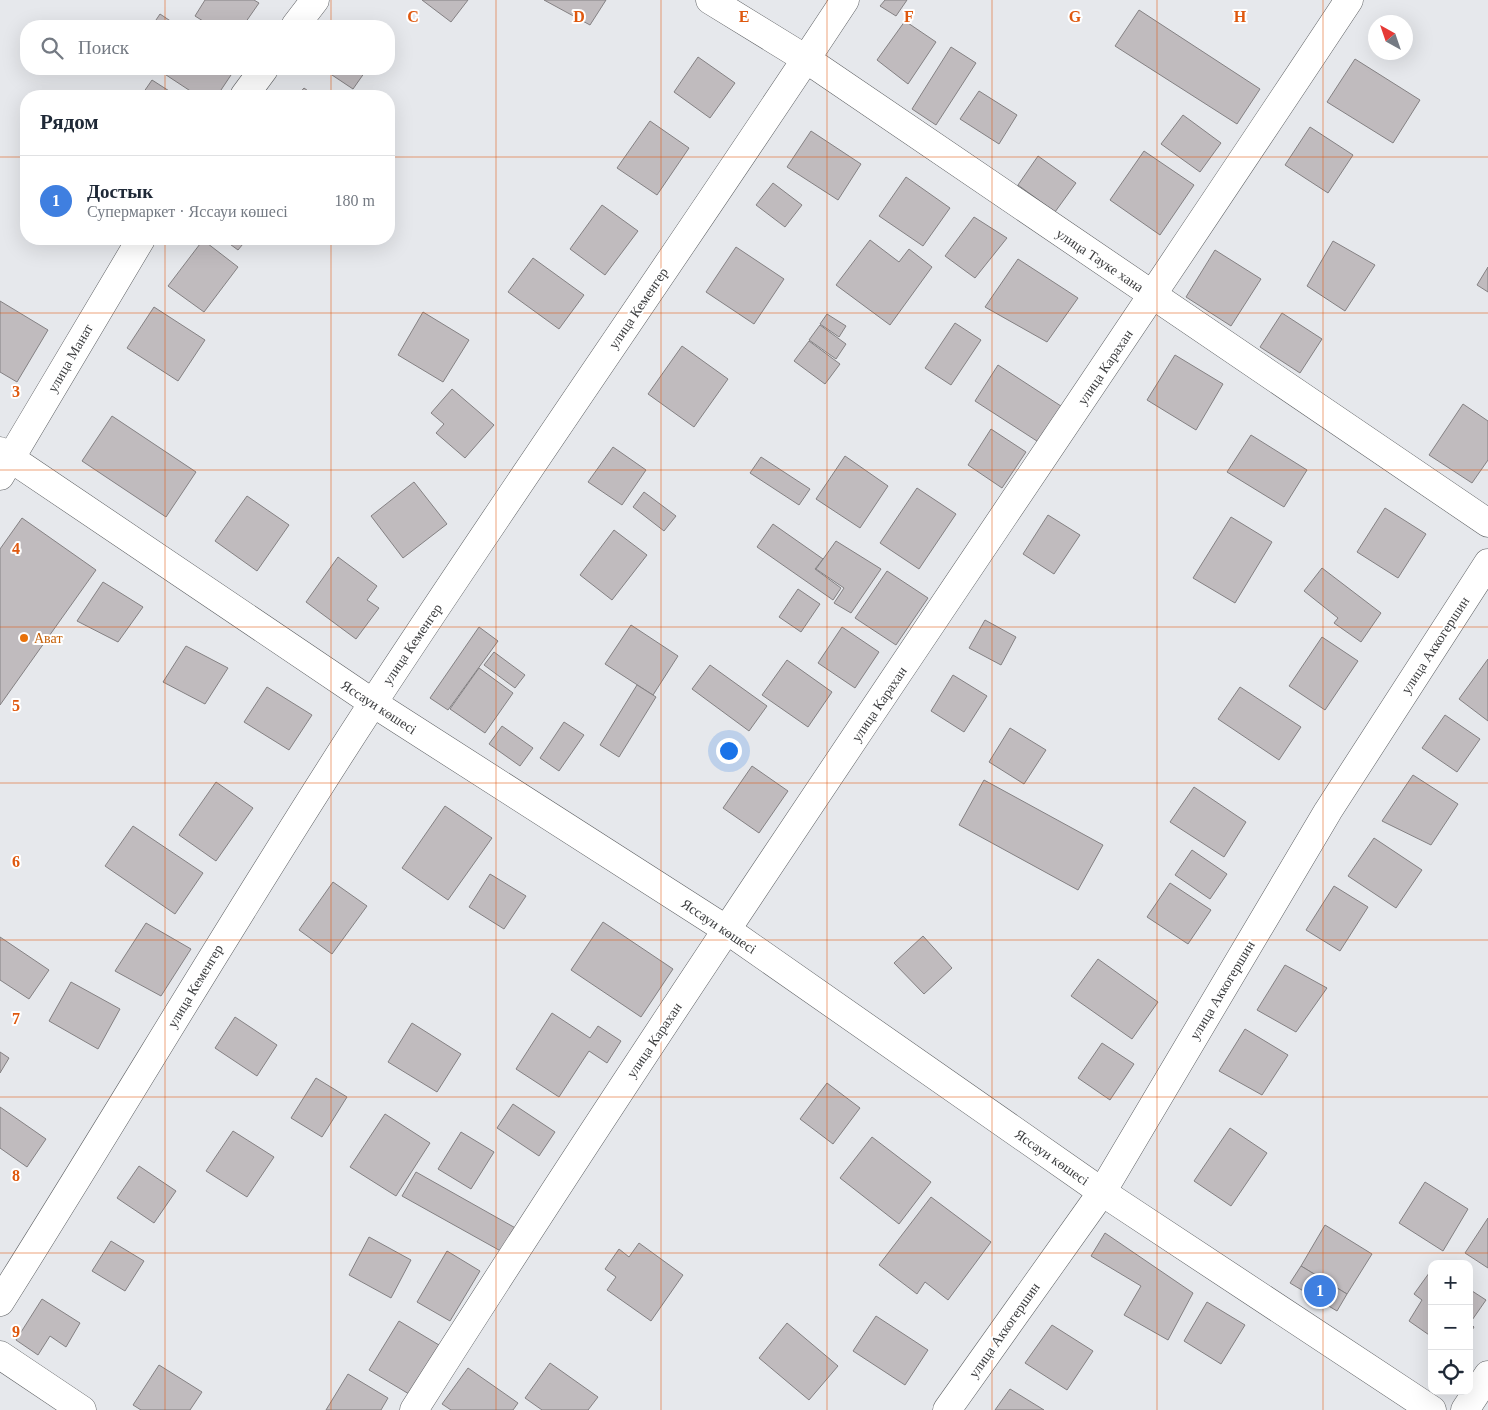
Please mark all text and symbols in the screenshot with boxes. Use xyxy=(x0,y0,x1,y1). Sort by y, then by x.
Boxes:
text: C xyxy=(407,8,419,25)
text: D xyxy=(573,8,585,25)
text: E xyxy=(739,8,749,25)
text: F xyxy=(904,8,914,25)
text: G xyxy=(1069,8,1082,25)
text: H xyxy=(1234,8,1247,25)
north arrow xyxy=(1368,15,1413,60)
search box xyxy=(20,20,395,75)
icon: search xyxy=(38,34,66,62)
text: Поиск xyxy=(78,37,129,58)
text: Рядом xyxy=(40,110,99,134)
text: Достык xyxy=(87,181,153,202)
text: 1 xyxy=(52,192,60,209)
text: 180 m xyxy=(335,192,375,209)
text: Супермаркет · Яссауи көшесі xyxy=(87,203,288,220)
street label: улица Тауке хана xyxy=(1053,226,1147,295)
street label: улица Кеменгер xyxy=(606,265,671,352)
street label: улица Манат xyxy=(45,322,96,395)
street label: улица Карахан xyxy=(1075,327,1136,408)
text: 3 xyxy=(12,383,20,400)
text: 4 xyxy=(12,540,20,557)
street label: улица Аккогершин xyxy=(1398,594,1473,697)
street label: улица Кеменгер xyxy=(380,601,445,688)
place label: Ават xyxy=(34,631,63,646)
marker: Ават xyxy=(18,632,30,644)
street label: улица Карахан xyxy=(849,664,910,745)
street label: Яссауи көшесі xyxy=(338,678,419,737)
text: 5 xyxy=(12,697,20,714)
your location xyxy=(716,738,742,764)
text: 6 xyxy=(12,853,20,870)
street label: Яссауи көшесі xyxy=(679,896,759,957)
street label: улица Аккогершин xyxy=(1187,938,1258,1042)
street label: улица Кеменгер xyxy=(165,942,226,1031)
street label: улица Карахан xyxy=(624,1000,685,1081)
text: 7 xyxy=(12,1010,20,1027)
street label: Яссауи көшесі xyxy=(1012,1126,1092,1188)
text: 8 xyxy=(12,1167,20,1184)
map controls xyxy=(1428,1260,1473,1395)
button: + xyxy=(1428,1260,1473,1305)
pin: 1 xyxy=(1304,1272,1336,1310)
street label: улица Аккогершин xyxy=(966,1279,1043,1381)
button: − xyxy=(1428,1305,1473,1350)
text: 9 xyxy=(12,1323,20,1340)
button: locate xyxy=(1428,1350,1473,1395)

